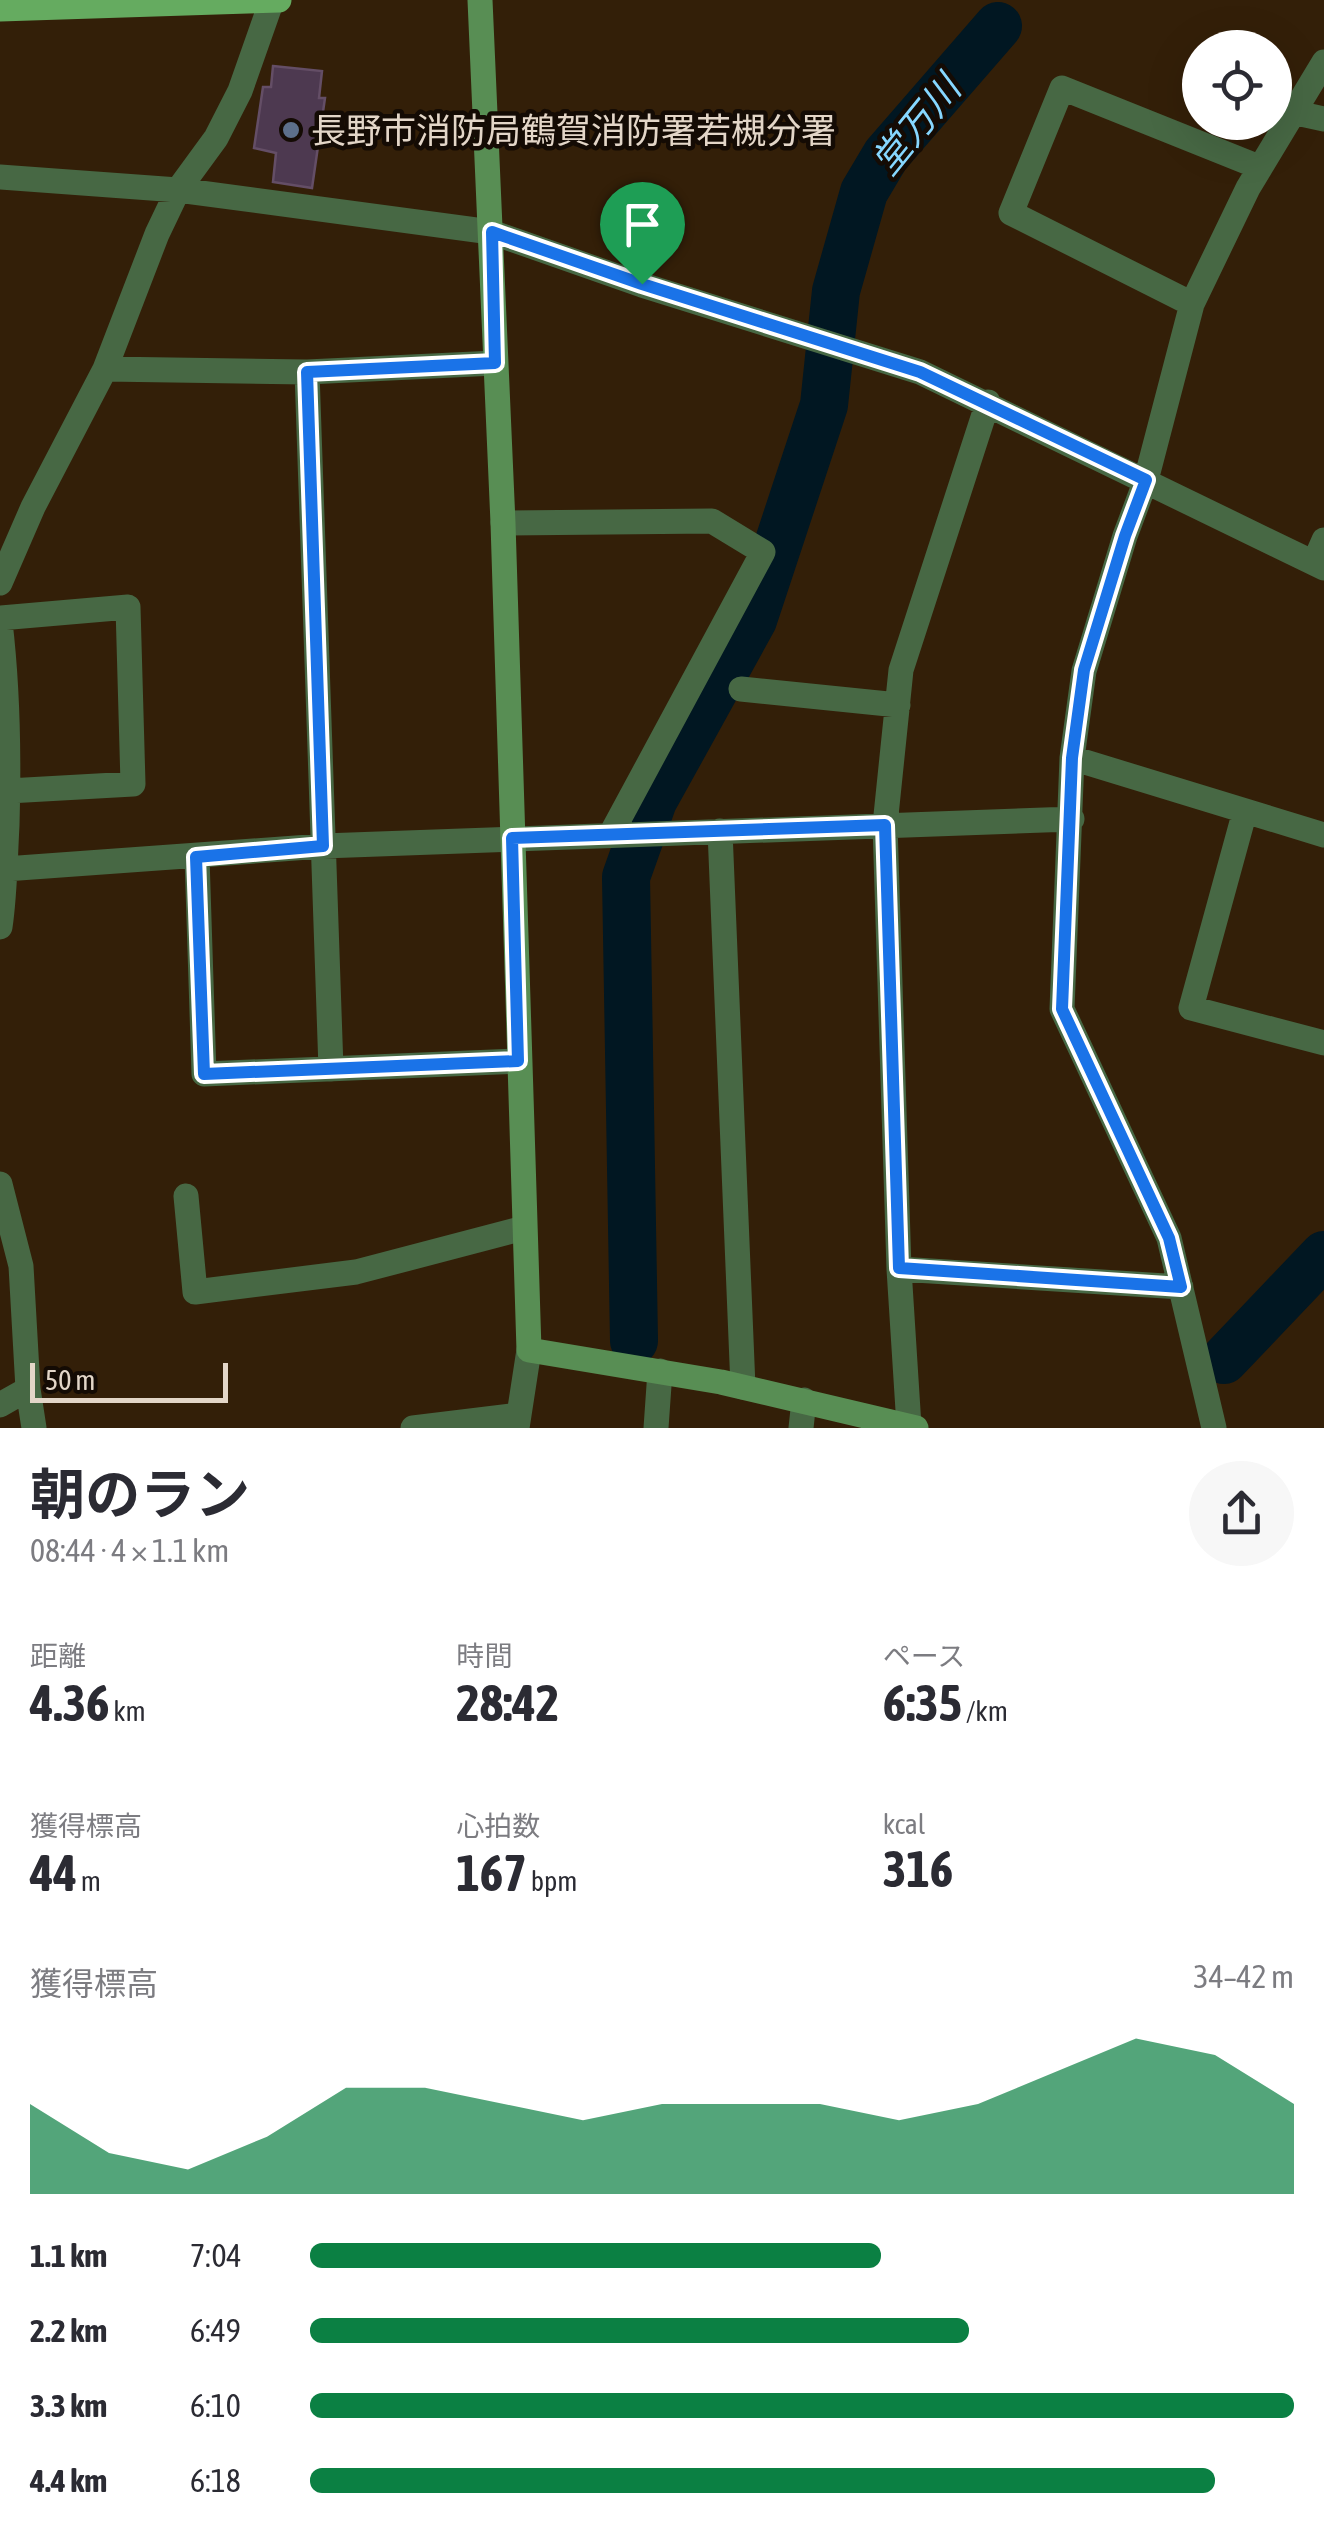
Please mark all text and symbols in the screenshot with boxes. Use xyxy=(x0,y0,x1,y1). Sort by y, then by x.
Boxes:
map controls xyxy=(1182,30,1292,140)
button: locate xyxy=(1182,30,1292,140)
water label: 堂万川 xyxy=(863,64,971,183)
place label: 長野市消防局鶴賀消防署若槻分署 xyxy=(311,110,836,150)
marker: 長野市消防局鶴賀消防署若槻分署 xyxy=(280,119,302,141)
pin xyxy=(600,182,685,285)
icon: arrive xyxy=(615,197,670,252)
scale bar xyxy=(30,1358,228,1402)
text: 50 m xyxy=(45,1364,95,1396)
button: share xyxy=(1189,1461,1294,1566)
text: 朝のラン xyxy=(30,1463,250,1526)
text: 08:44 · 4 × 1.1 km xyxy=(30,1532,229,1569)
text: 距離 xyxy=(30,1640,86,1672)
text: 時間 xyxy=(456,1640,512,1672)
text: ペース xyxy=(883,1640,965,1672)
text: 4.36 xyxy=(30,1674,109,1732)
text: 28:42 xyxy=(456,1674,559,1732)
text: 6:35 xyxy=(883,1674,962,1732)
text: km xyxy=(109,1695,146,1727)
text: /km xyxy=(962,1695,1008,1727)
text: kcal xyxy=(883,1808,925,1840)
text: 獲得標高 xyxy=(30,1810,142,1842)
text: 心拍数 xyxy=(456,1810,540,1842)
text: 316 xyxy=(883,1840,953,1898)
text: 44 xyxy=(30,1844,77,1902)
text: 167 xyxy=(456,1844,527,1902)
text: m xyxy=(77,1865,101,1897)
text: bpm xyxy=(527,1865,577,1897)
text: 34–42 m xyxy=(1194,1958,1294,1995)
text: 獲得標高 xyxy=(30,1965,158,2002)
text: 1.1 km xyxy=(30,2237,107,2274)
text: 7:04 xyxy=(190,2237,241,2274)
text: 2.2 km xyxy=(30,2312,107,2349)
text: 6:49 xyxy=(190,2312,241,2349)
text: 3.3 km xyxy=(30,2387,107,2424)
text: 6:10 xyxy=(190,2387,241,2424)
text: 4.4 km xyxy=(30,2462,107,2499)
text: 6:18 xyxy=(190,2462,241,2499)

